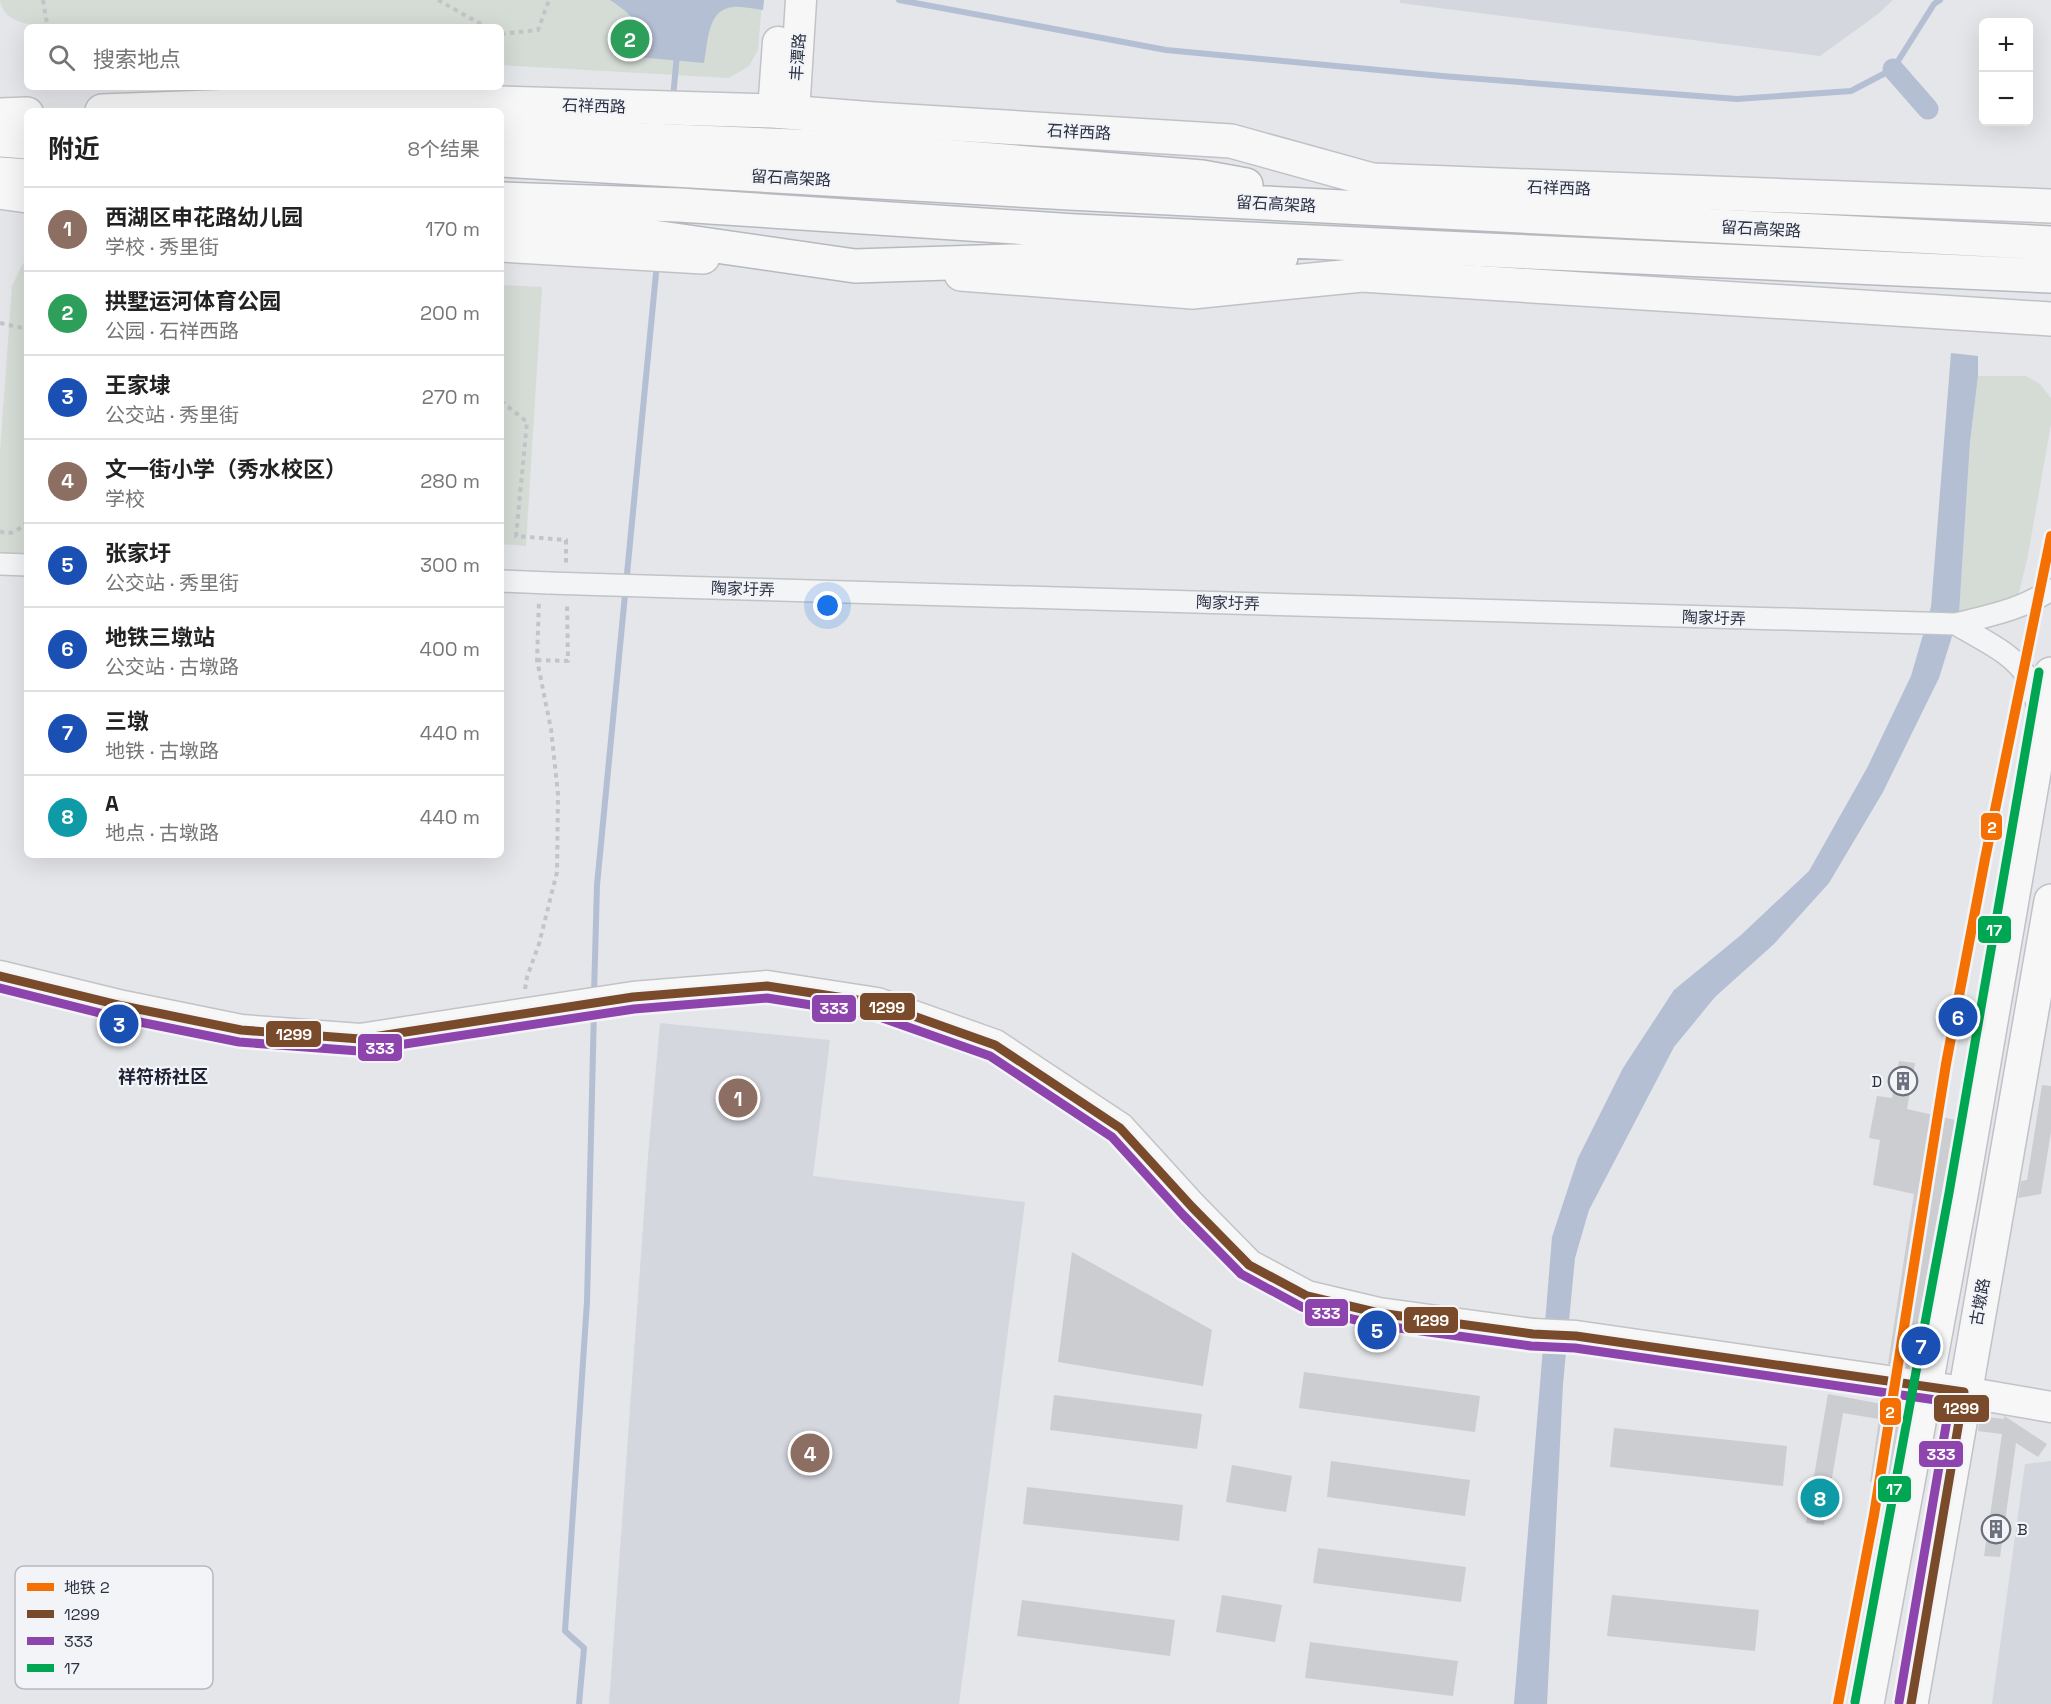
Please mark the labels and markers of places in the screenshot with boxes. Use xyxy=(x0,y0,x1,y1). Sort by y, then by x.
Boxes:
pin: 2 xyxy=(610,16,650,62)
pin: 6 xyxy=(1938,994,1978,1040)
pin: 3 xyxy=(100,1002,138,1046)
building icon: D xyxy=(1887,1065,1919,1097)
place label: D xyxy=(1871,1071,1882,1092)
pin: 1 xyxy=(718,1076,758,1120)
pin: 5 xyxy=(1358,1308,1396,1352)
pin: 7 xyxy=(1902,1324,1940,1368)
pin: 4 xyxy=(790,1430,830,1476)
pin: 8 xyxy=(1800,1476,1840,1520)
building icon: B xyxy=(1980,1513,2012,1545)
place label: B xyxy=(2017,1519,2028,1540)

